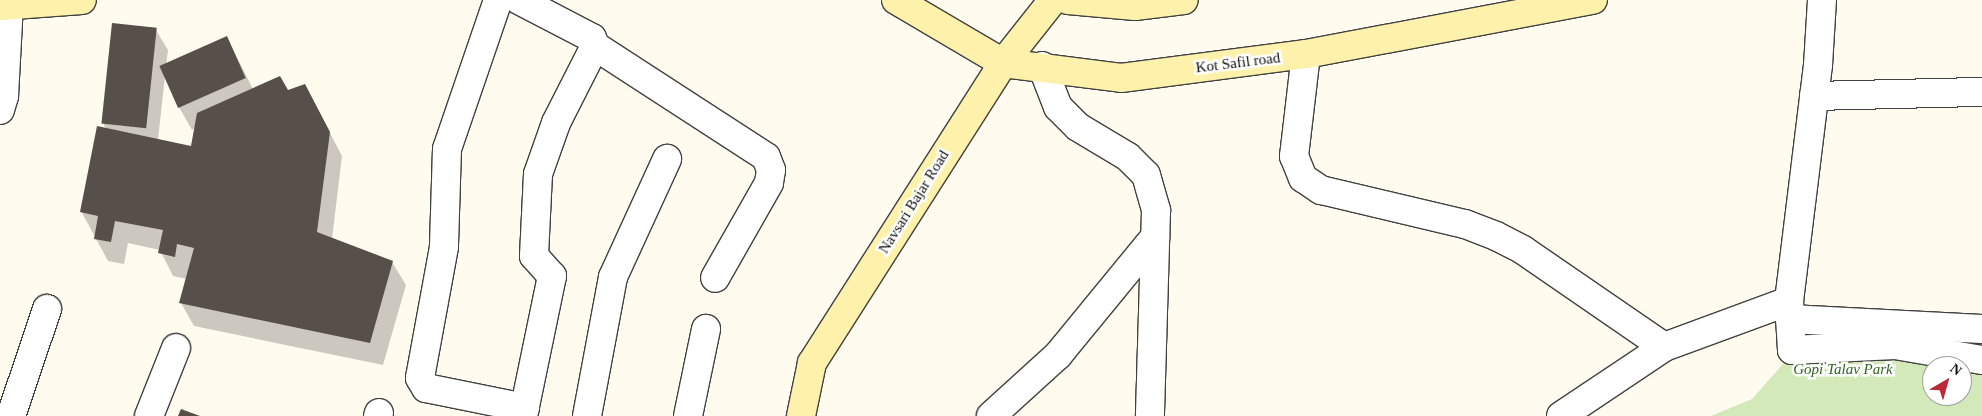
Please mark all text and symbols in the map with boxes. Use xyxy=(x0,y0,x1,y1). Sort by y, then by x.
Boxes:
street label: Kot Safil road xyxy=(1195,49,1281,77)
street label: Navsari Bajar Road xyxy=(875,147,953,257)
north arrow xyxy=(1922,356,1972,406)
park label: Gopi Talav Park xyxy=(1793,361,1893,379)
text: N xyxy=(1947,361,1965,379)

